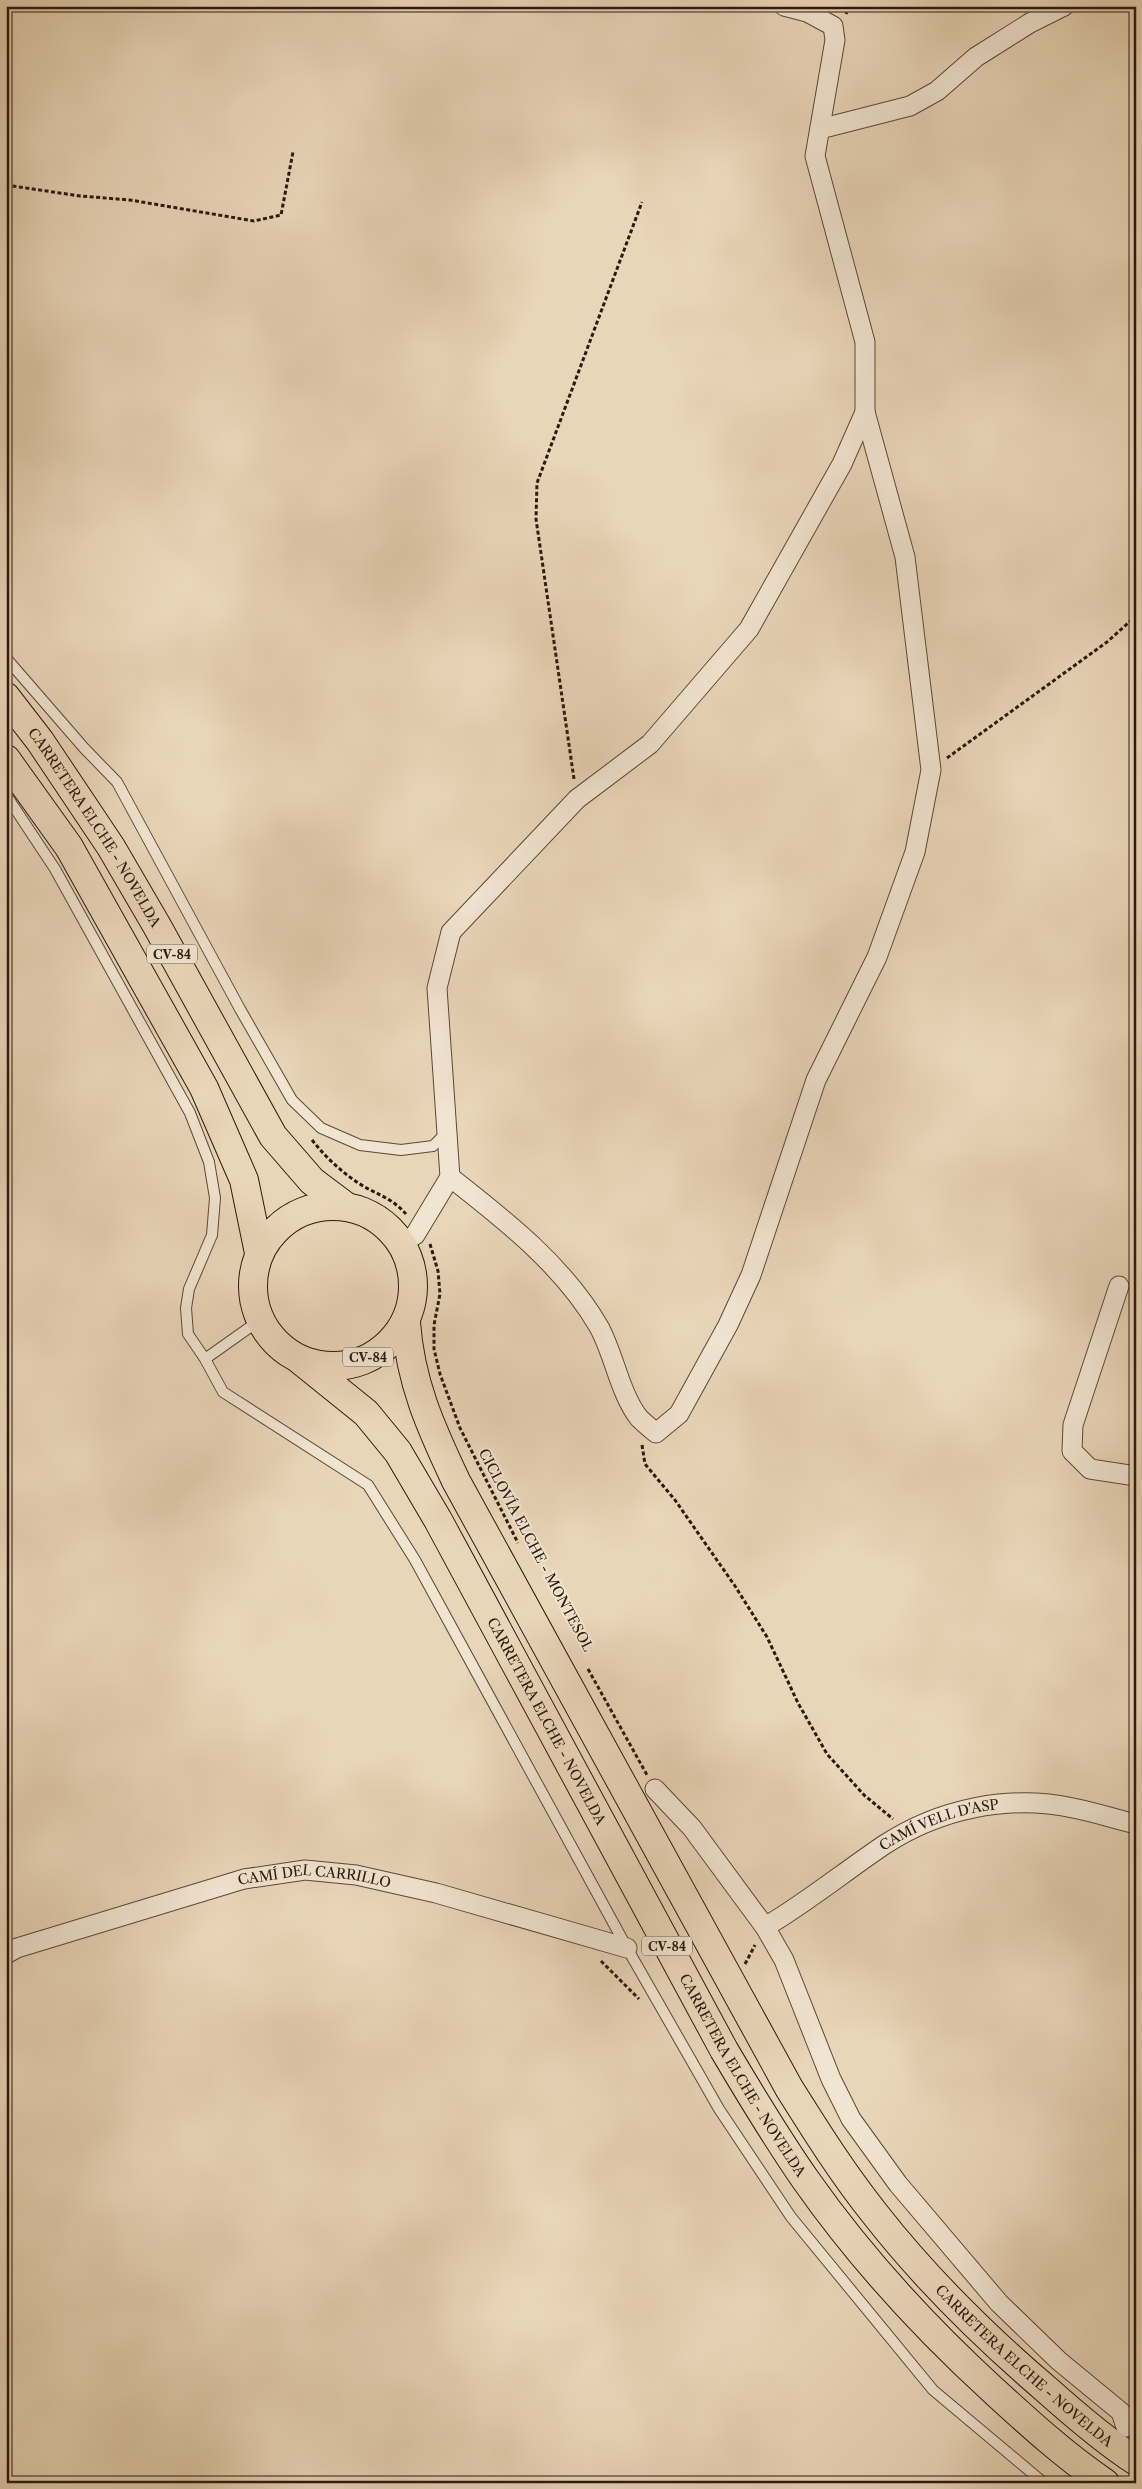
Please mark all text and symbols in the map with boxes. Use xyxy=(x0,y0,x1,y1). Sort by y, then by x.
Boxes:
street label: CARRETERA ELCHE - NOVELDA xyxy=(24,724,165,931)
road number: CV-84 xyxy=(147,944,197,964)
road number: CV-84 xyxy=(343,1348,393,1366)
street label: CICLOVÍA ELCHE - MONTESOL xyxy=(475,1445,598,1655)
street label: CARRETERA ELCHE - NOVELDA xyxy=(483,1614,610,1829)
street label: CAMÍ VELL D'ASP xyxy=(876,1795,1000,1855)
street label: CAMÍ DEL CARRILLO xyxy=(236,1861,393,1892)
road number: CV-84 xyxy=(642,1936,692,1955)
street label: CARRETERA ELCHE - NOVELDA xyxy=(676,1971,810,2181)
street label: CARRETERA ELCHE - NOVELDA xyxy=(932,2281,1117,2451)

